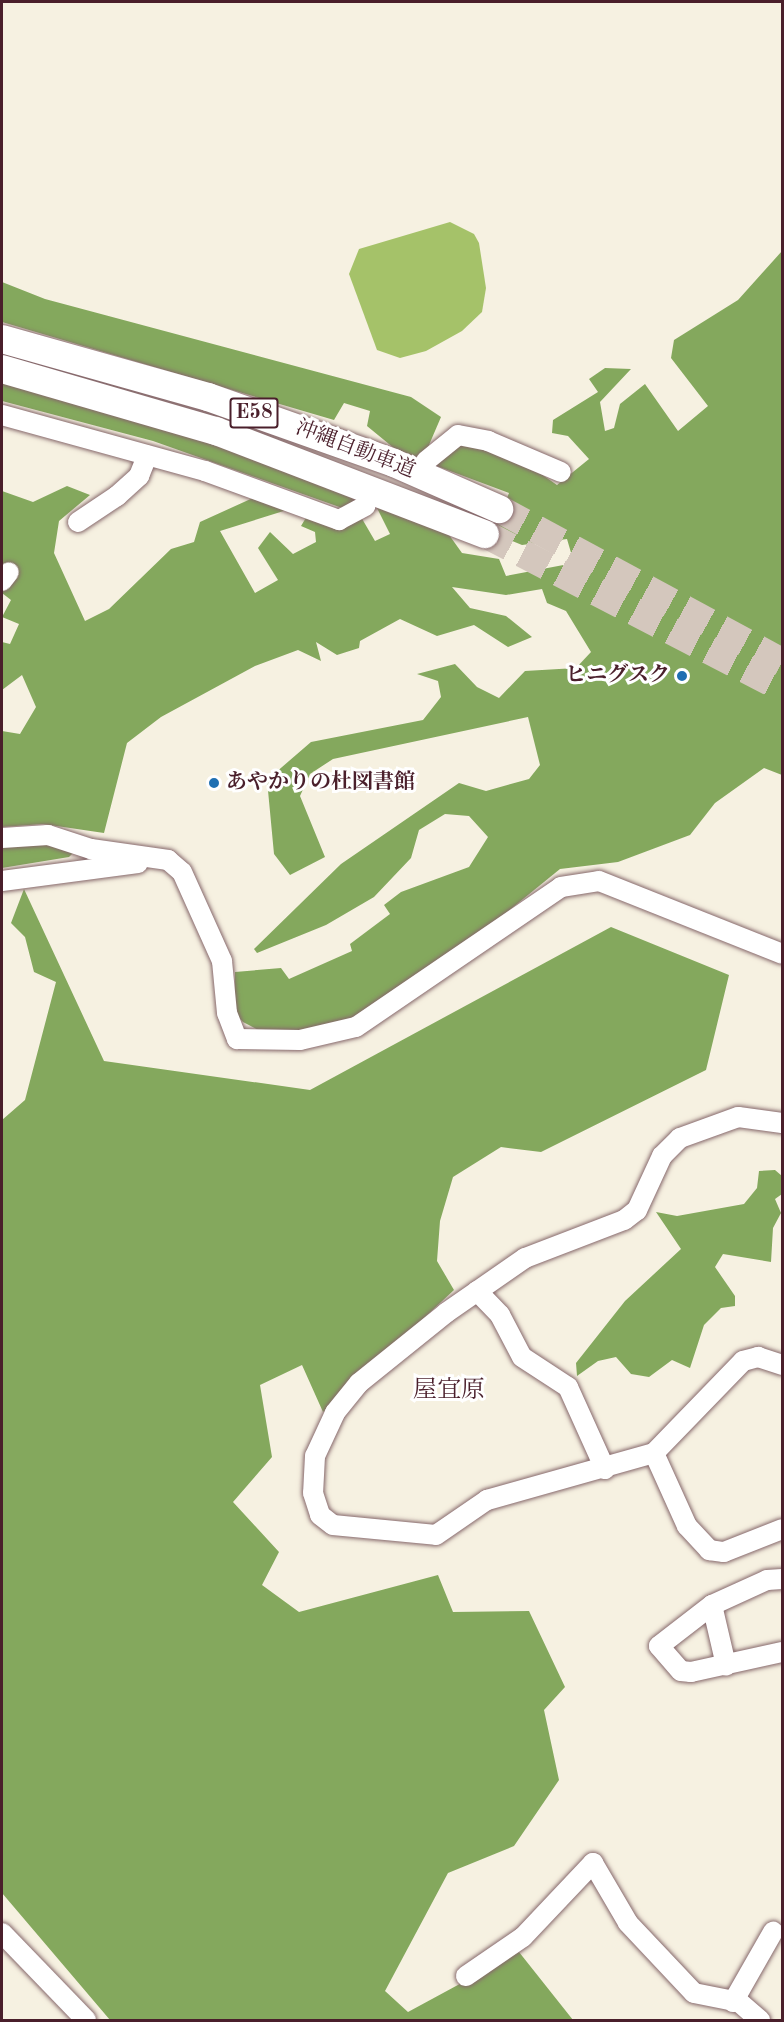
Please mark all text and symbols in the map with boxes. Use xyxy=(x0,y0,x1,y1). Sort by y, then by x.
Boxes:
road number: E58 xyxy=(228,396,280,430)
street label: 沖縄自動車道 xyxy=(292,416,418,484)
place label: ヒニグスク xyxy=(565,663,670,689)
marker: ヒニグスク xyxy=(675,669,689,683)
place label: あやかりの杜図書館 xyxy=(226,770,415,796)
marker: あやかりの杜図書館 xyxy=(207,776,221,790)
district label: 屋宜原 xyxy=(413,1378,485,1406)

